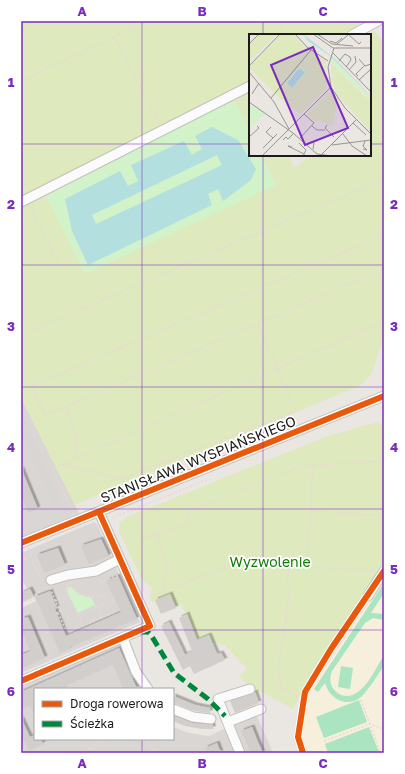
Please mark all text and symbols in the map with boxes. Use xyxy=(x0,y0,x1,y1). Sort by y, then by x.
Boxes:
text: A xyxy=(77,3,87,19)
text: B xyxy=(197,3,207,19)
text: C xyxy=(318,3,328,19)
inset map xyxy=(249,34,371,156)
text: 1 xyxy=(8,74,15,90)
text: 1 xyxy=(391,74,398,90)
text: 2 xyxy=(7,196,15,212)
text: 2 xyxy=(390,196,398,212)
text: 3 xyxy=(7,318,15,334)
text: 3 xyxy=(390,318,398,334)
street label: STANISŁAWA WYSPIAŃSKIEGO xyxy=(98,412,298,506)
text: 4 xyxy=(7,439,15,455)
text: 4 xyxy=(390,439,398,455)
park label: Wyzwolenie xyxy=(229,553,311,570)
text: 5 xyxy=(7,561,15,577)
text: 5 xyxy=(390,561,398,577)
text: 6 xyxy=(7,683,15,699)
text: 6 xyxy=(390,683,398,699)
legend xyxy=(34,688,174,740)
text: Droga rowerowa xyxy=(70,696,163,711)
text: Ścieżka xyxy=(70,716,114,731)
text: A xyxy=(77,755,87,771)
text: B xyxy=(197,755,207,771)
text: C xyxy=(318,755,328,771)

